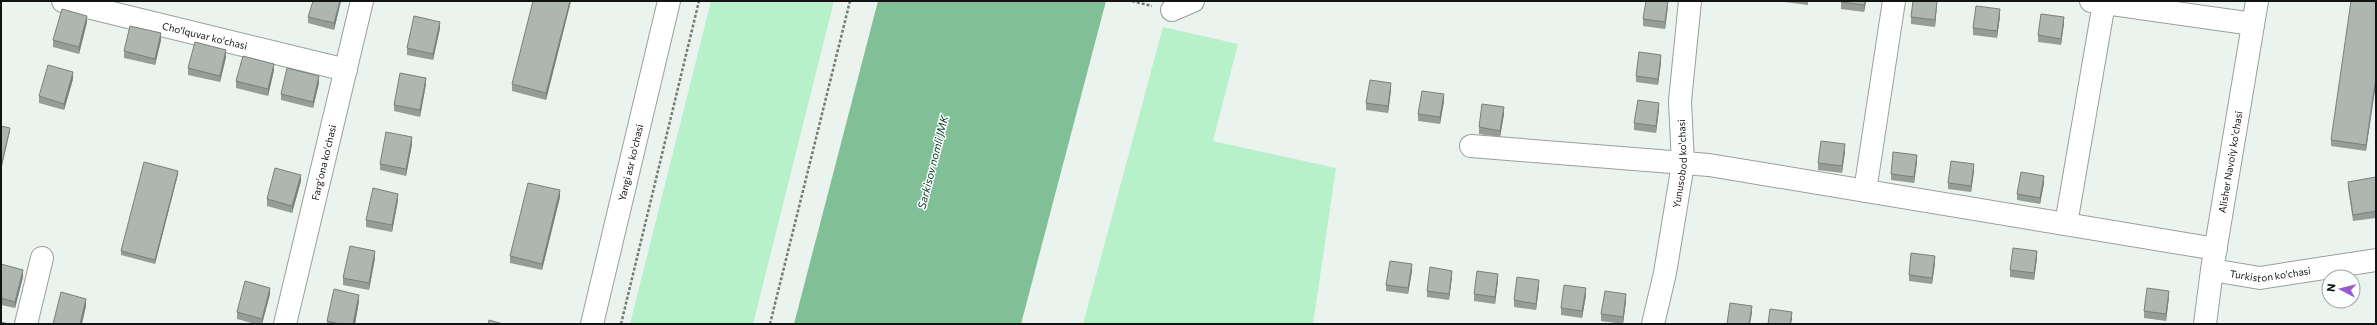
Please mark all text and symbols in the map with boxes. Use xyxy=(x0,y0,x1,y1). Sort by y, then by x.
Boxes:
street label: Cho‘lquvar ko'chasi xyxy=(161,19,249,52)
street label: Alisher Navoiy ko'chasi xyxy=(2216,110,2244,214)
water label: Sarkisov nomli JMK xyxy=(915,113,952,210)
street label: Yunusobod ko'chasi xyxy=(1670,119,1689,209)
street label: Farg'ona ko'chasi xyxy=(309,123,338,202)
street label: Yangi asr ko'chasi xyxy=(616,123,645,202)
street label: Turkiston ko'chasi xyxy=(2229,264,2311,284)
north arrow xyxy=(2321,269,2361,309)
text: N xyxy=(2324,283,2338,293)

